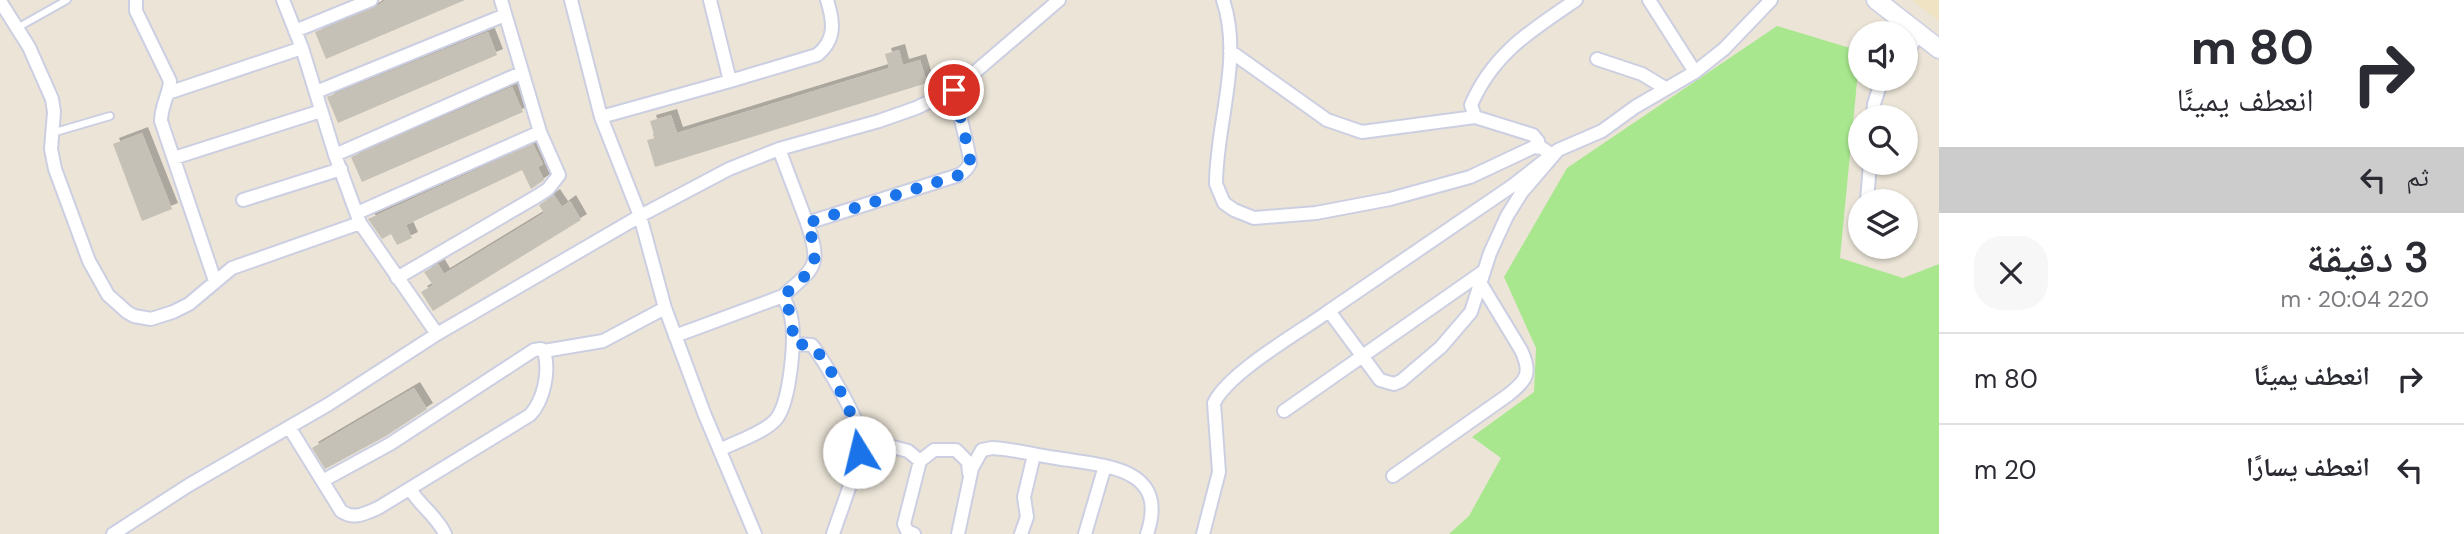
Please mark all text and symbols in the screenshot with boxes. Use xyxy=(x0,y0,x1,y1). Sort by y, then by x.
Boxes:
text: 80 m xyxy=(2191,15,2314,79)
map controls xyxy=(1848,21,1918,259)
button: sound xyxy=(1848,21,1918,91)
icon: right xyxy=(2338,28,2429,119)
pin xyxy=(924,60,984,120)
icon: arrive xyxy=(935,71,973,109)
text: انعطف يمينًا xyxy=(2176,79,2314,121)
button: search xyxy=(1848,105,1918,175)
text: ثم xyxy=(2406,160,2429,194)
icon: left xyxy=(2354,161,2392,199)
button: layers xyxy=(1848,189,1918,259)
text: 3 دقيقة xyxy=(2306,230,2429,285)
button: close xyxy=(1974,236,2048,310)
text: 220 m · 20:04 xyxy=(2281,284,2429,314)
text: انعطف يمينًا xyxy=(2254,359,2370,393)
icon: right xyxy=(2391,360,2429,398)
text: 80 m xyxy=(1974,362,2038,396)
position arrow xyxy=(822,415,896,489)
text: انعطف يسارًا xyxy=(2246,450,2370,484)
icon: left xyxy=(2391,451,2429,489)
text: 20 m xyxy=(1974,453,2037,487)

